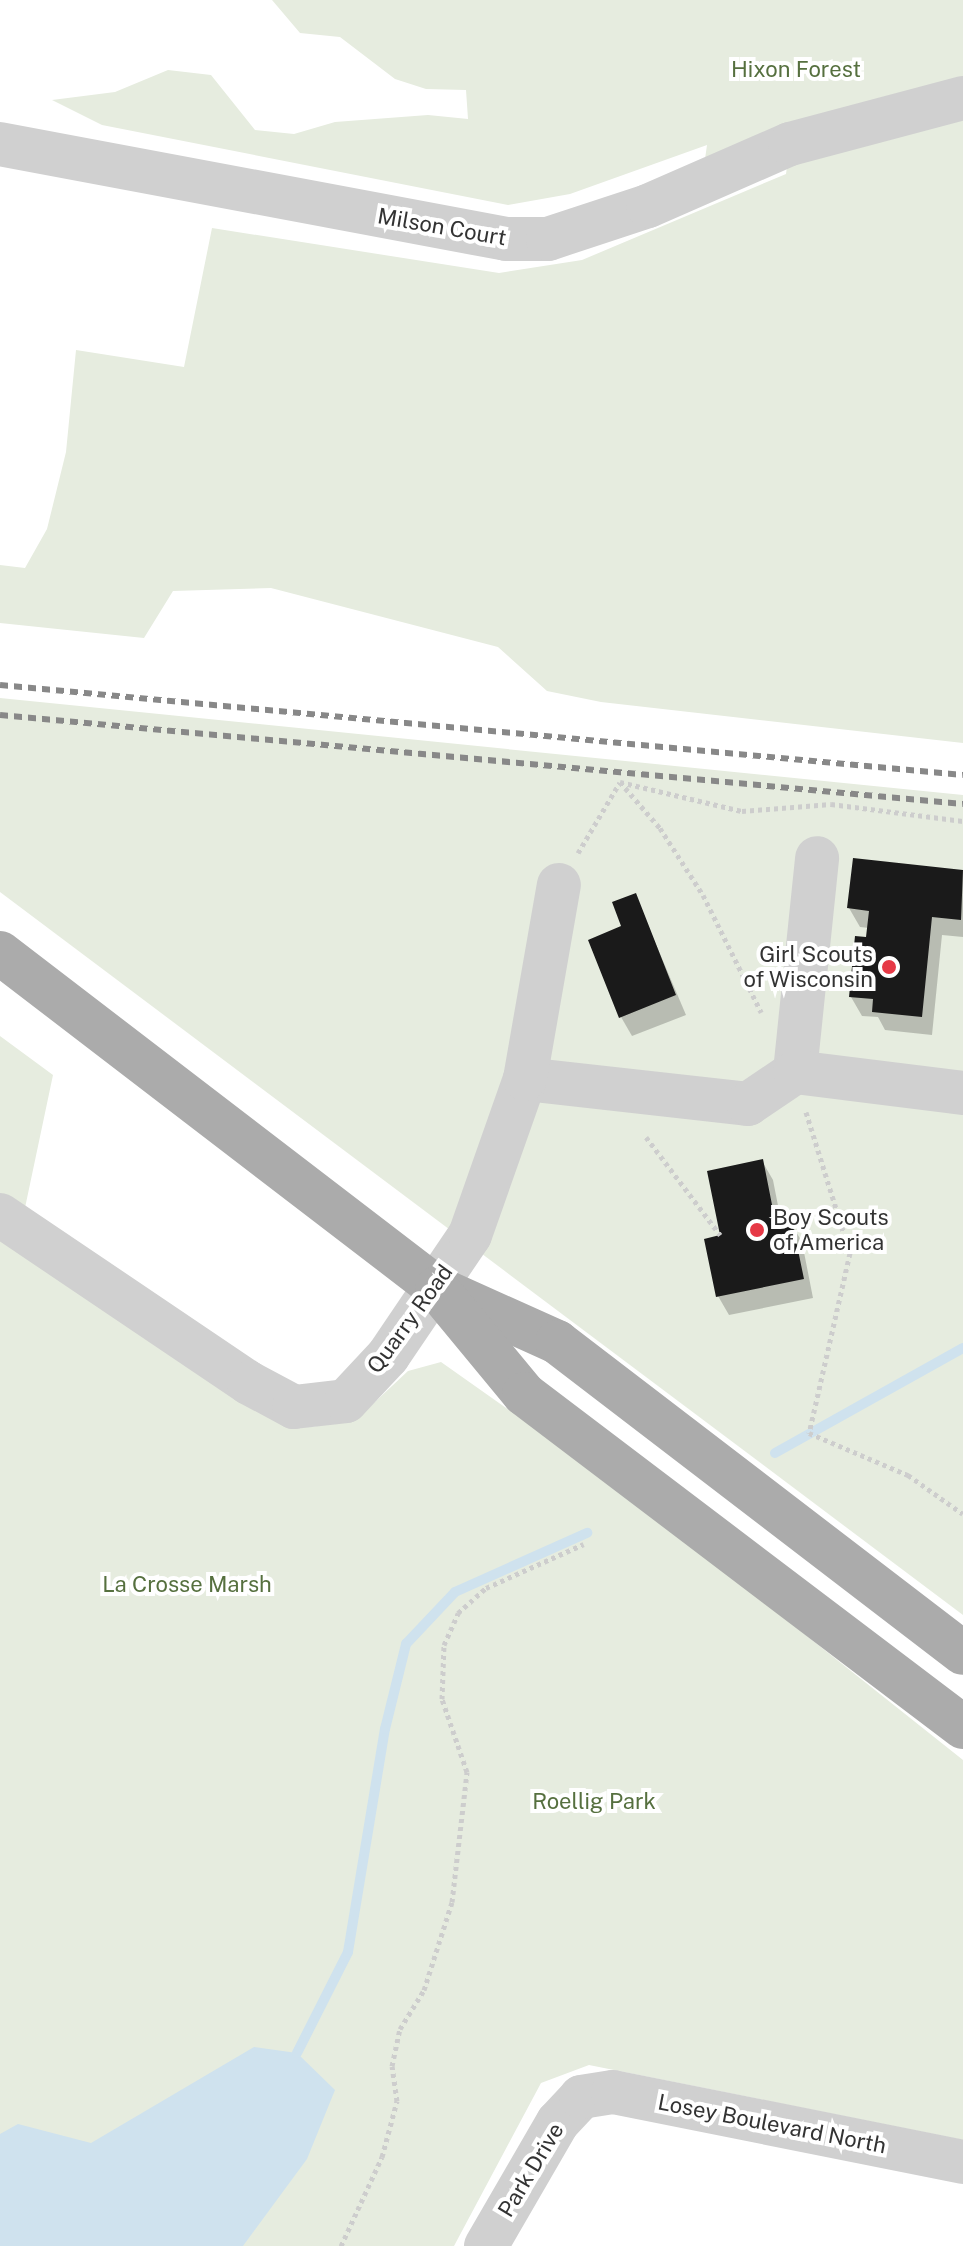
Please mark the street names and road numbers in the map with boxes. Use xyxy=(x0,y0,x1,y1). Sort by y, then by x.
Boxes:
street label: Milson Court xyxy=(376,203,508,251)
street label: Quarry Road xyxy=(362,1259,458,1379)
street label: Losey Boulevard North xyxy=(656,2089,888,2159)
street label: Park Drive xyxy=(493,2118,569,2222)

